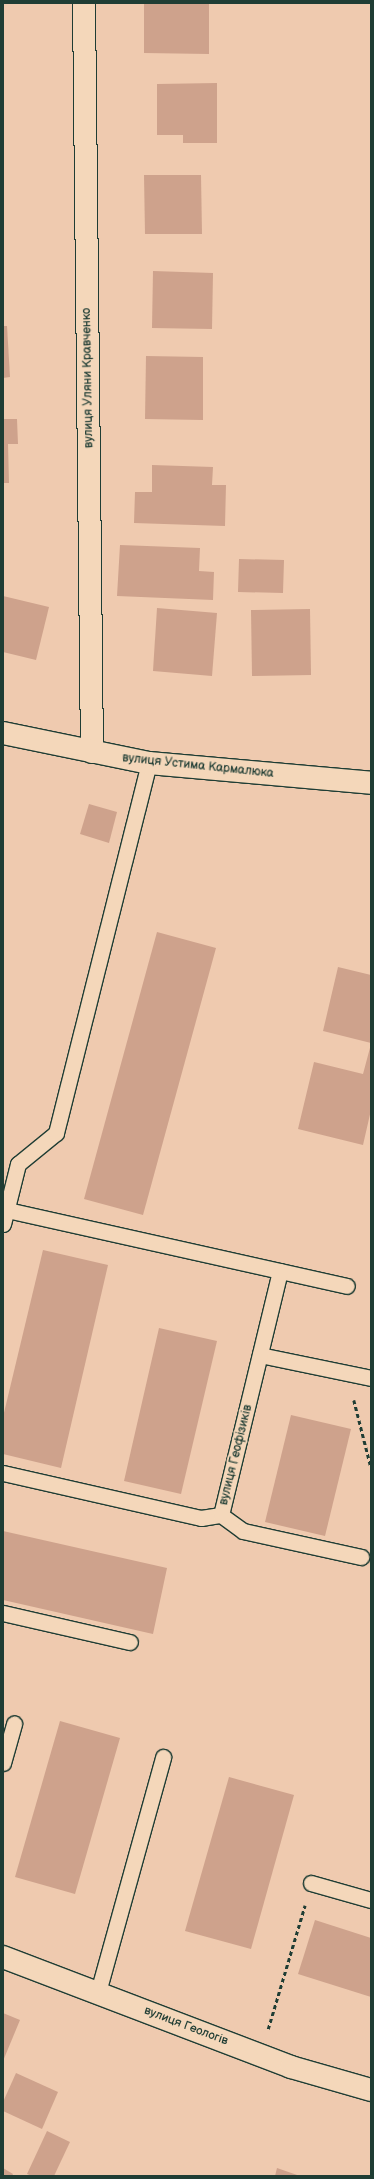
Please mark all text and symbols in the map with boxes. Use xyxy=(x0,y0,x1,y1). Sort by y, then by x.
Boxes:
street label: вулиця Уляни Кравченко xyxy=(80,308,96,448)
street label: вулиця Устима Кармалюка xyxy=(122,751,274,781)
street label: вулиця Геофізиків xyxy=(217,1403,255,1507)
street label: вулиця Геологів xyxy=(142,2003,230,2049)

